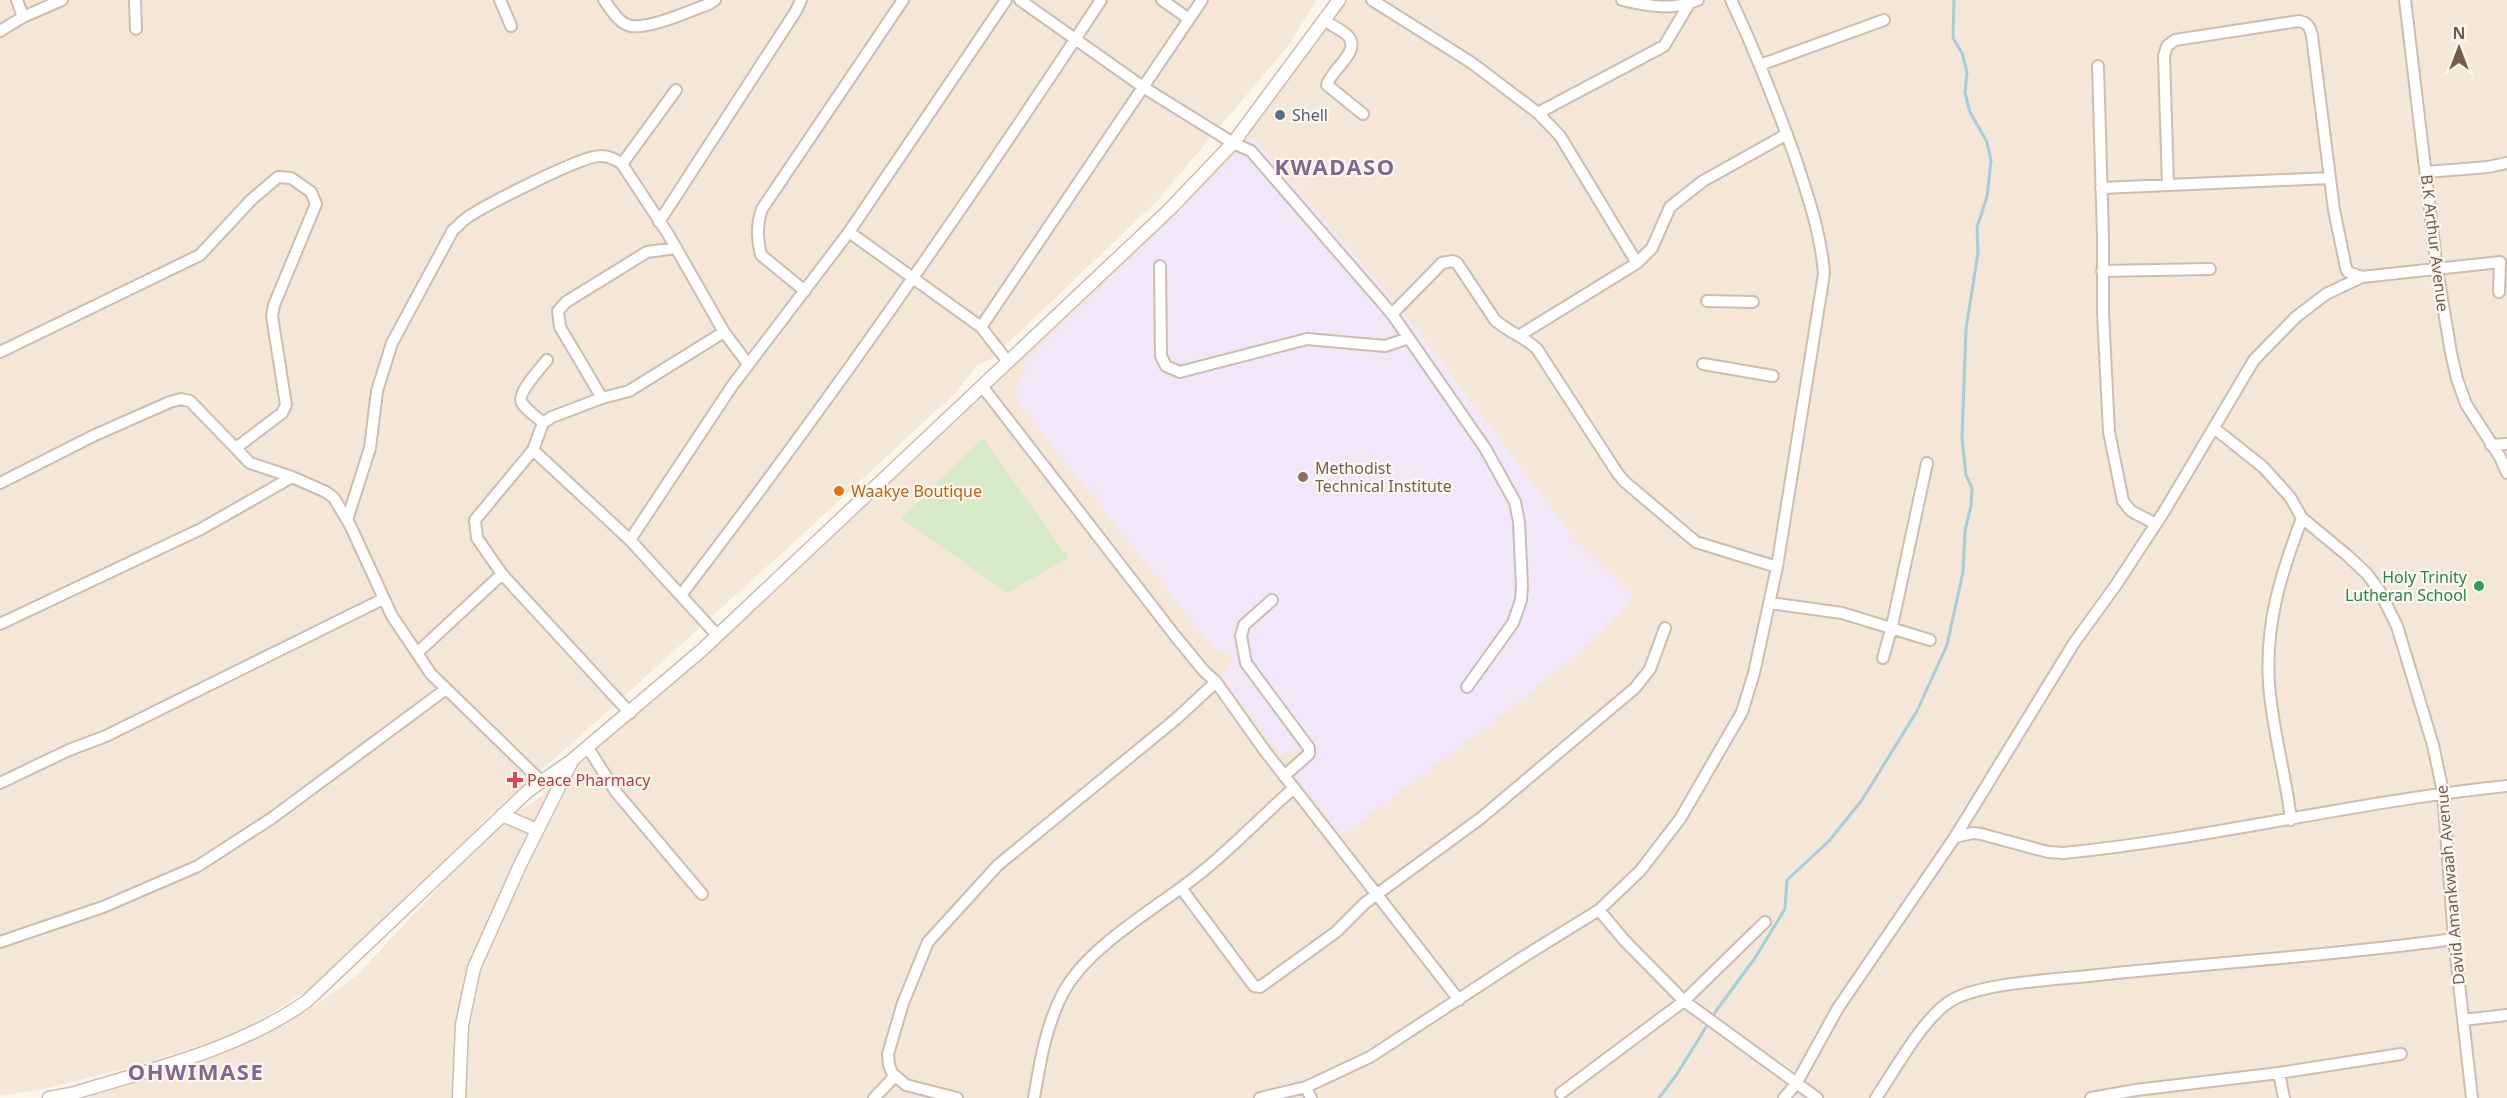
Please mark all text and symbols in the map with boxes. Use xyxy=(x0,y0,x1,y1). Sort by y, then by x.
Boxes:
north arrow xyxy=(2429,18,2489,78)
text: N xyxy=(2452,22,2466,44)
place label: Shell xyxy=(1292,104,1328,126)
marker: Shell xyxy=(1273,108,1287,122)
district label: KWADASO xyxy=(1274,151,1396,181)
street label: B.K Arthur Avenue xyxy=(2416,173,2454,313)
place label: Methodist Technical Institute xyxy=(1315,457,1452,497)
marker: Methodist Technical Institute xyxy=(1296,470,1310,484)
place label: Waakye Boutique xyxy=(851,480,982,502)
marker: Waakye Boutique xyxy=(832,484,846,498)
place label: Holy Trinity Lutheran School xyxy=(2345,566,2468,606)
marker: Holy Trinity Lutheran School xyxy=(2472,579,2486,593)
place label: Peace Pharmacy xyxy=(527,769,651,791)
marker: Peace Pharmacy xyxy=(508,773,522,787)
street label: David Amankwaah Avenue xyxy=(2430,784,2470,986)
district label: OHWIMASE xyxy=(128,1056,264,1086)

